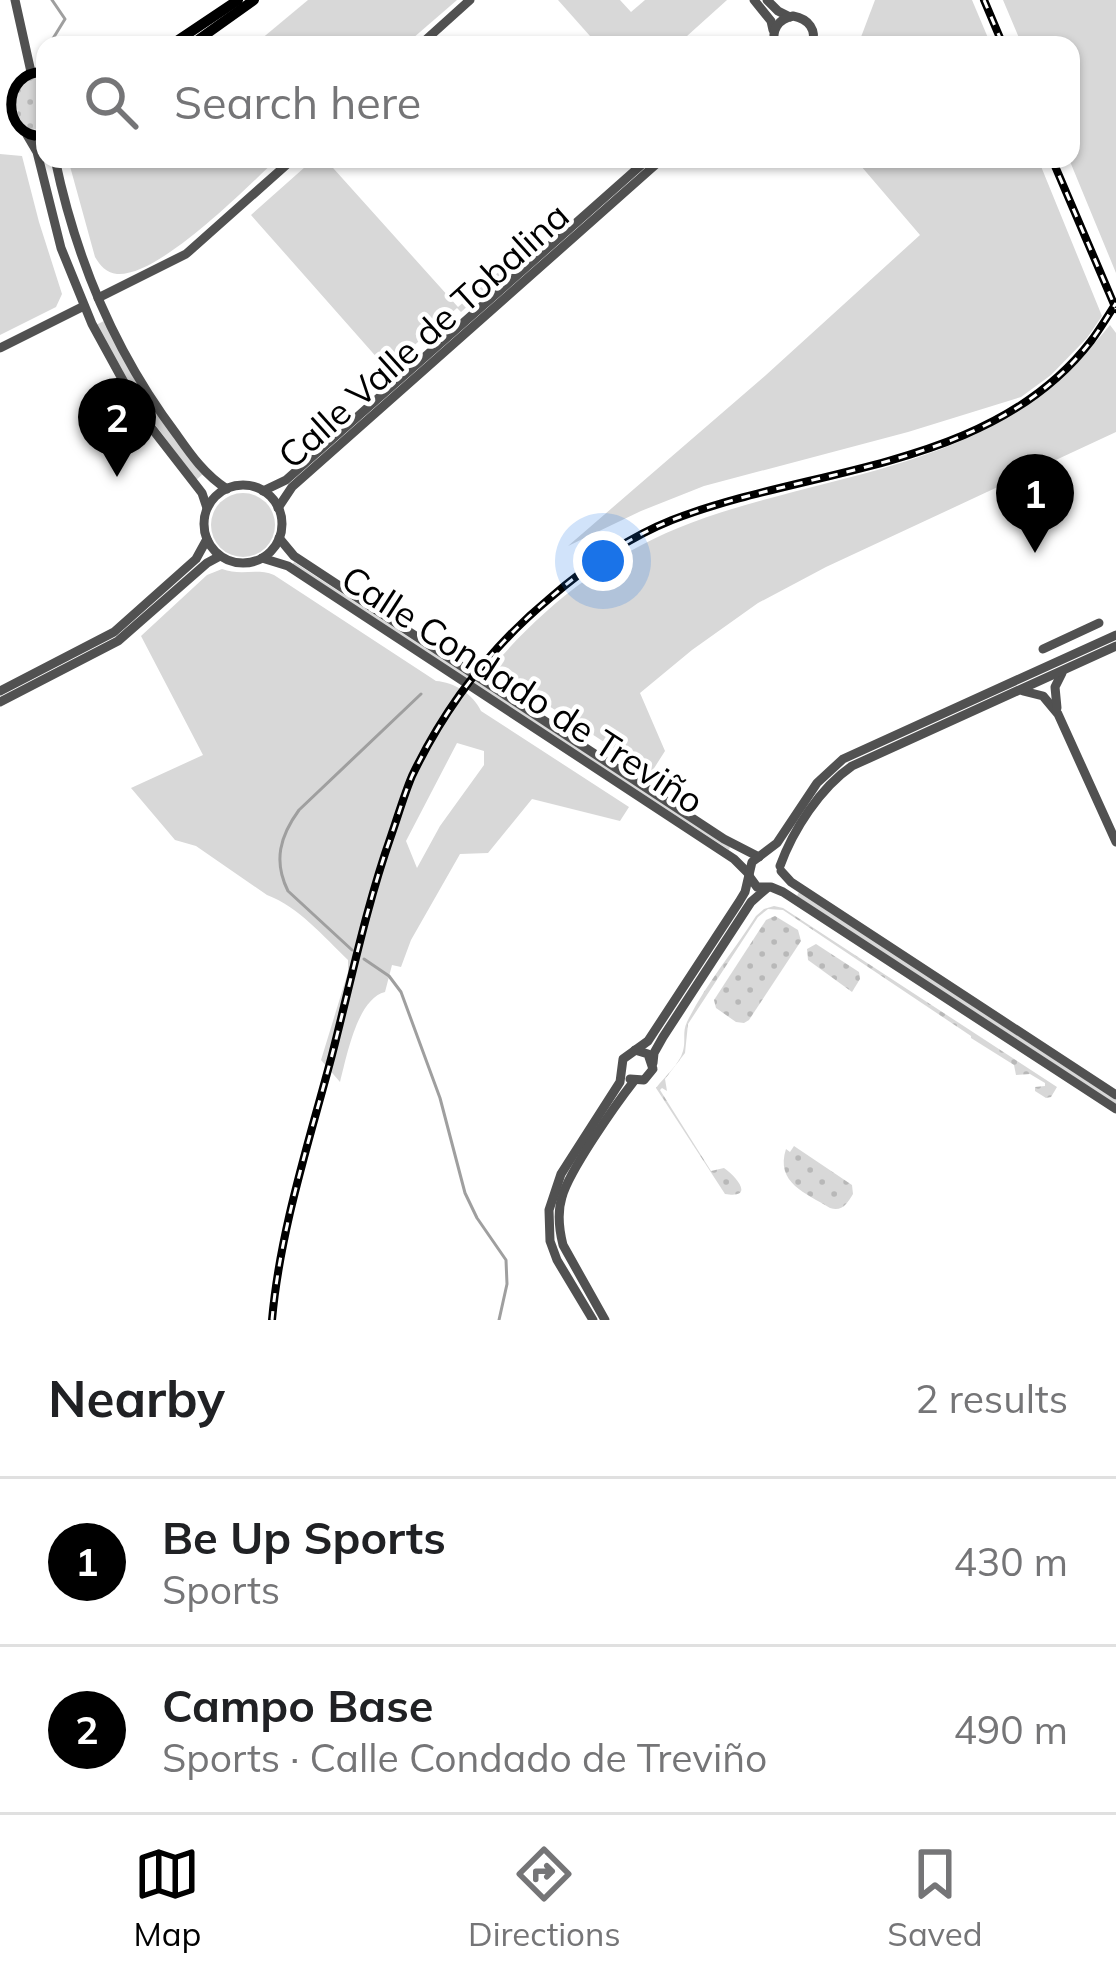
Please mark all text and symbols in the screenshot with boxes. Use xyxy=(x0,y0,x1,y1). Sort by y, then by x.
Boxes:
search box xyxy=(36,36,1080,168)
icon: search xyxy=(78,69,144,135)
text: Search here xyxy=(174,74,421,130)
street label: Calle Valle de Tobalina xyxy=(268,193,578,477)
pin: 2 xyxy=(78,378,156,477)
pin: 1 xyxy=(996,454,1074,553)
your location xyxy=(573,531,633,591)
street label: Calle Condado de Treviño xyxy=(334,555,712,823)
text: Nearby xyxy=(48,1366,225,1430)
text: 2 results xyxy=(915,1374,1068,1423)
text: Be Up Sports xyxy=(162,1509,446,1565)
text: 1 xyxy=(75,1537,99,1586)
text: 430 m xyxy=(953,1537,1068,1586)
text: Sports xyxy=(162,1565,280,1614)
text: Campo Base xyxy=(162,1677,433,1733)
text: 2 xyxy=(75,1705,99,1754)
text: 490 m xyxy=(953,1705,1068,1754)
text: Sports · Calle Condado de Treviño xyxy=(162,1733,767,1782)
tab: Map xyxy=(133,1841,201,1954)
tab: Directions xyxy=(468,1841,621,1954)
tab: Saved xyxy=(887,1841,983,1954)

